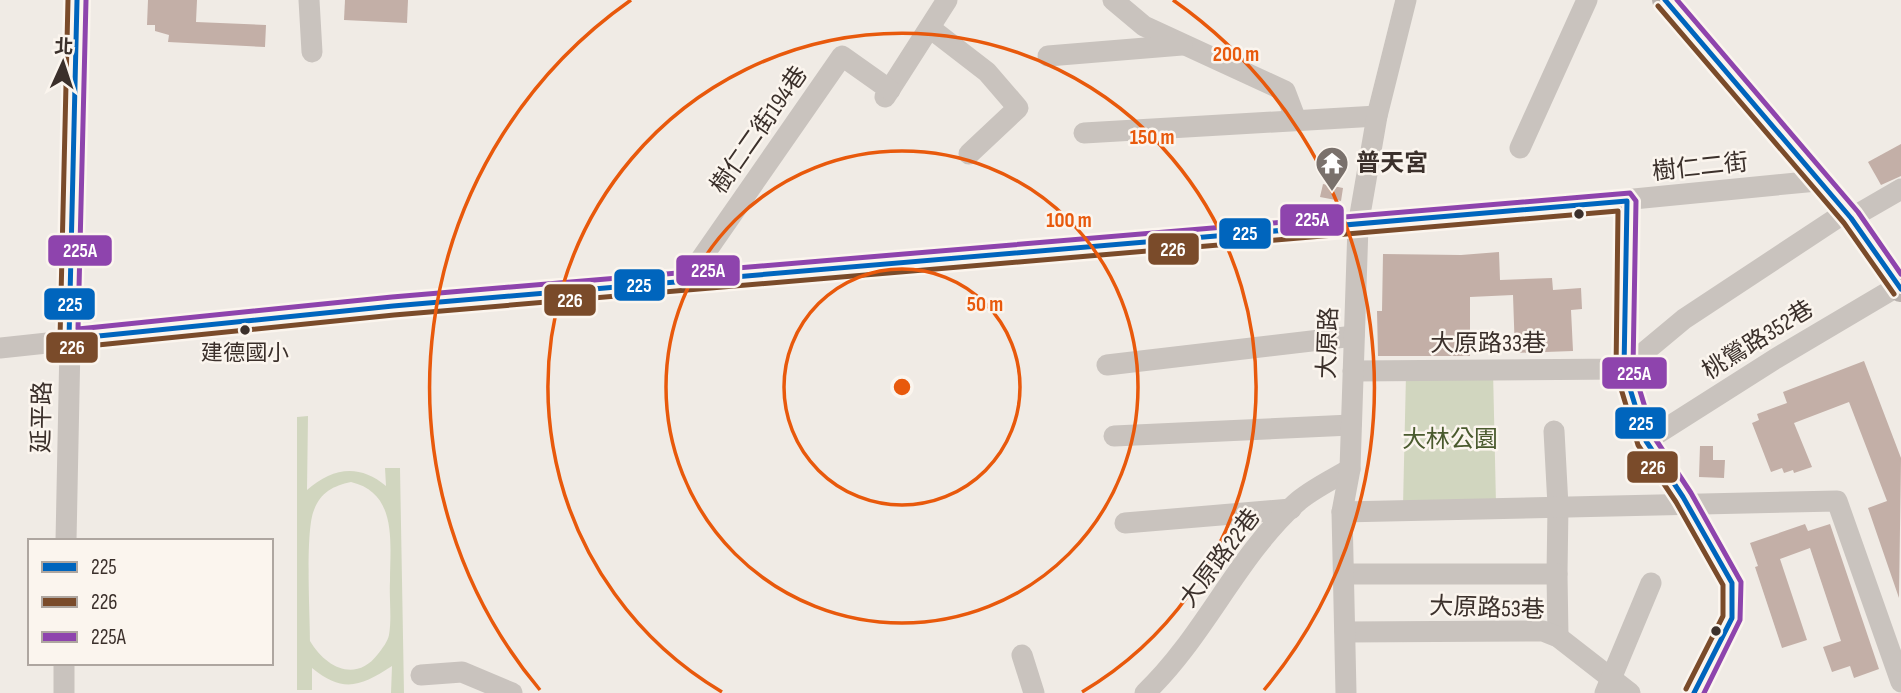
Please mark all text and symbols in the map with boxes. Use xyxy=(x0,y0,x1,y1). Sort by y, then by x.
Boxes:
north arrow xyxy=(28,28,98,98)
text: 北 xyxy=(54,36,74,60)
text: 200 m xyxy=(1213,42,1259,67)
street label: 樹仁二街194巷 xyxy=(704,61,814,199)
text: 150 m xyxy=(1130,125,1174,150)
temple icon: 普天宮 xyxy=(1313,144,1351,193)
street label: 樹仁二街 xyxy=(1651,148,1749,186)
place label: 普天宮 xyxy=(1356,149,1428,178)
line badge: 225A xyxy=(1279,203,1345,237)
unlabelled marker xyxy=(1572,207,1586,221)
text: 100 m xyxy=(1046,208,1092,233)
text: 225A xyxy=(1295,209,1330,232)
line badge: 225 xyxy=(1218,217,1272,250)
text: 225 xyxy=(1233,223,1258,246)
line badge: 226 xyxy=(1147,232,1200,266)
line badge: 225A xyxy=(47,234,113,267)
text: 226 xyxy=(1160,239,1186,262)
text: 225A xyxy=(63,240,98,263)
line badge: 225A xyxy=(675,254,741,287)
text: 225A xyxy=(691,260,726,283)
line badge: 225 xyxy=(613,268,666,302)
text: 225 xyxy=(627,275,652,298)
line badge: 226 xyxy=(543,283,597,317)
line badge: 225 xyxy=(43,287,96,321)
text: 226 xyxy=(557,290,583,313)
text: 50 m xyxy=(967,292,1003,317)
text: 225 xyxy=(58,294,83,317)
street label: 桃鶯路352巷 xyxy=(1697,294,1819,386)
street label: 大原路 xyxy=(1312,307,1344,379)
marker: 建德國小 xyxy=(238,323,252,337)
street label: 大原路33巷 xyxy=(1430,329,1546,358)
line badge: 226 xyxy=(45,331,99,364)
text: 226 xyxy=(59,337,85,360)
place label: 建德國小 xyxy=(201,340,289,367)
line badge: 225A xyxy=(1601,356,1668,390)
text: 225A xyxy=(1617,363,1652,386)
centre of rings xyxy=(890,375,914,399)
street label: 延平路 xyxy=(27,381,57,453)
line badge: 225 xyxy=(1614,406,1667,440)
text: 225 xyxy=(1629,413,1654,436)
park label: 大林公園 xyxy=(1402,425,1498,454)
line badge: 226 xyxy=(1626,450,1679,484)
text: 226 xyxy=(1640,457,1666,480)
street label: 大原路22巷 xyxy=(1174,503,1266,613)
legend xyxy=(28,539,273,665)
text: 225 xyxy=(91,555,117,580)
text: 226 xyxy=(91,590,118,615)
street label: 大原路53巷 xyxy=(1429,591,1545,625)
unlabelled marker xyxy=(1709,624,1723,638)
text: 225A xyxy=(91,625,127,650)

